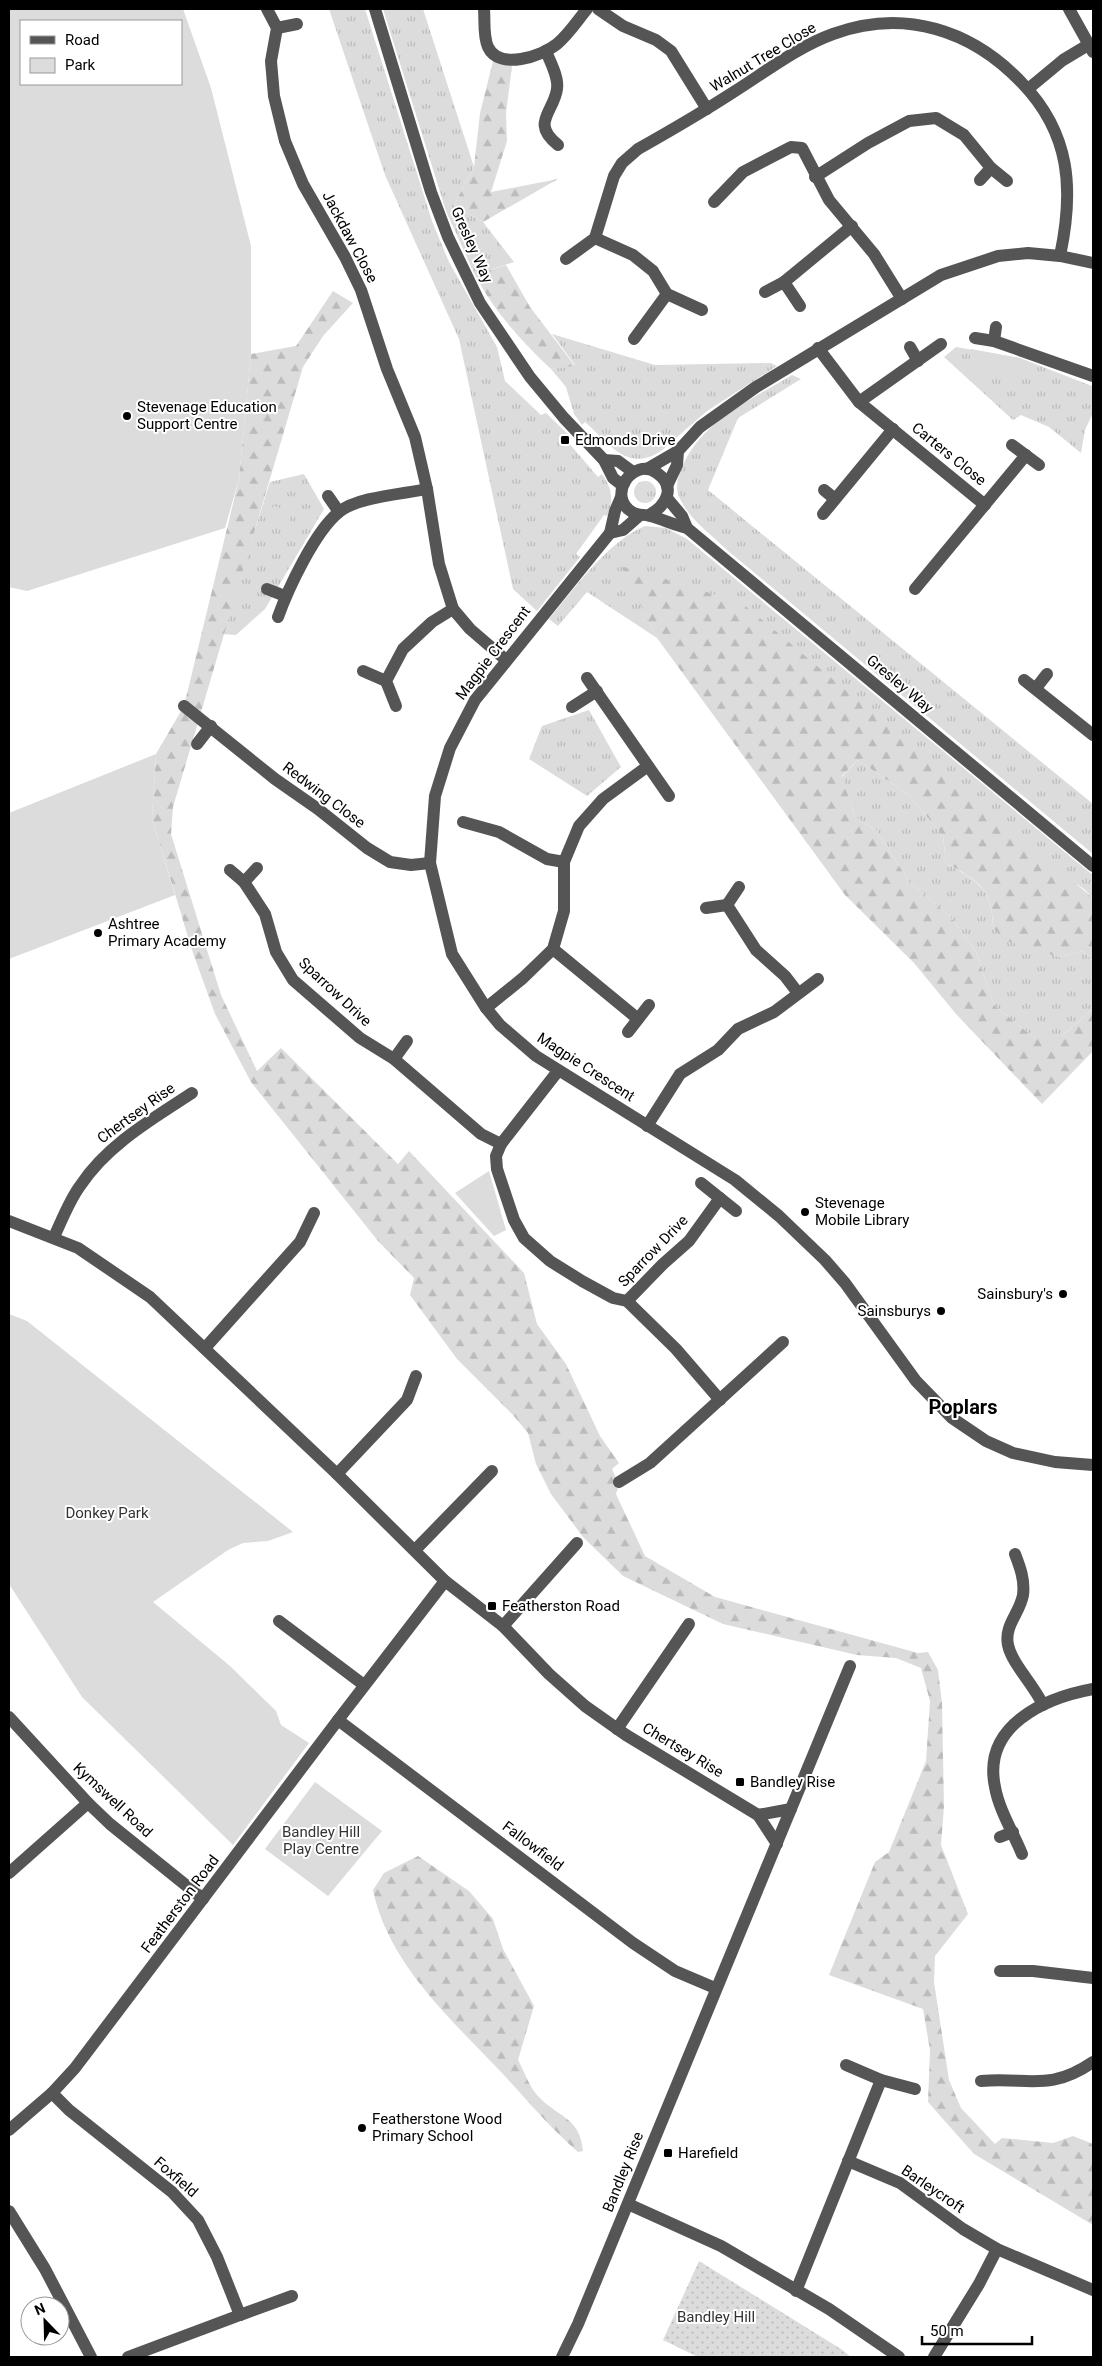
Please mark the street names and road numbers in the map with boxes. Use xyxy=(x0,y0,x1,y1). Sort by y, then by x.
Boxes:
street label: Walnut Tree Close xyxy=(707,18,819,96)
street label: Jackdaw Close xyxy=(318,188,382,286)
street label: Gresley Way xyxy=(447,204,497,286)
street label: Carters Close xyxy=(908,419,990,489)
street label: Magpie Crescent xyxy=(452,602,534,703)
street label: Gresley Way xyxy=(863,651,937,717)
street label: Redwing Close xyxy=(279,758,369,832)
street label: Sparrow Drive xyxy=(295,954,375,1030)
street label: Magpie Crescent xyxy=(534,1029,638,1105)
street label: Chertsey Rise xyxy=(94,1079,178,1147)
street label: Sparrow Drive xyxy=(614,1211,692,1291)
street label: Chertsey Rise xyxy=(639,1719,727,1781)
street label: Kymswell Road xyxy=(70,1759,156,1841)
street label: Fallowfield xyxy=(499,1817,567,1875)
street label: Featherston Road xyxy=(137,1851,223,1957)
street label: Bandley Rise xyxy=(599,2129,647,2215)
street label: Foxfield xyxy=(150,2153,202,2201)
street label: Barleycroft xyxy=(898,2161,968,2217)

